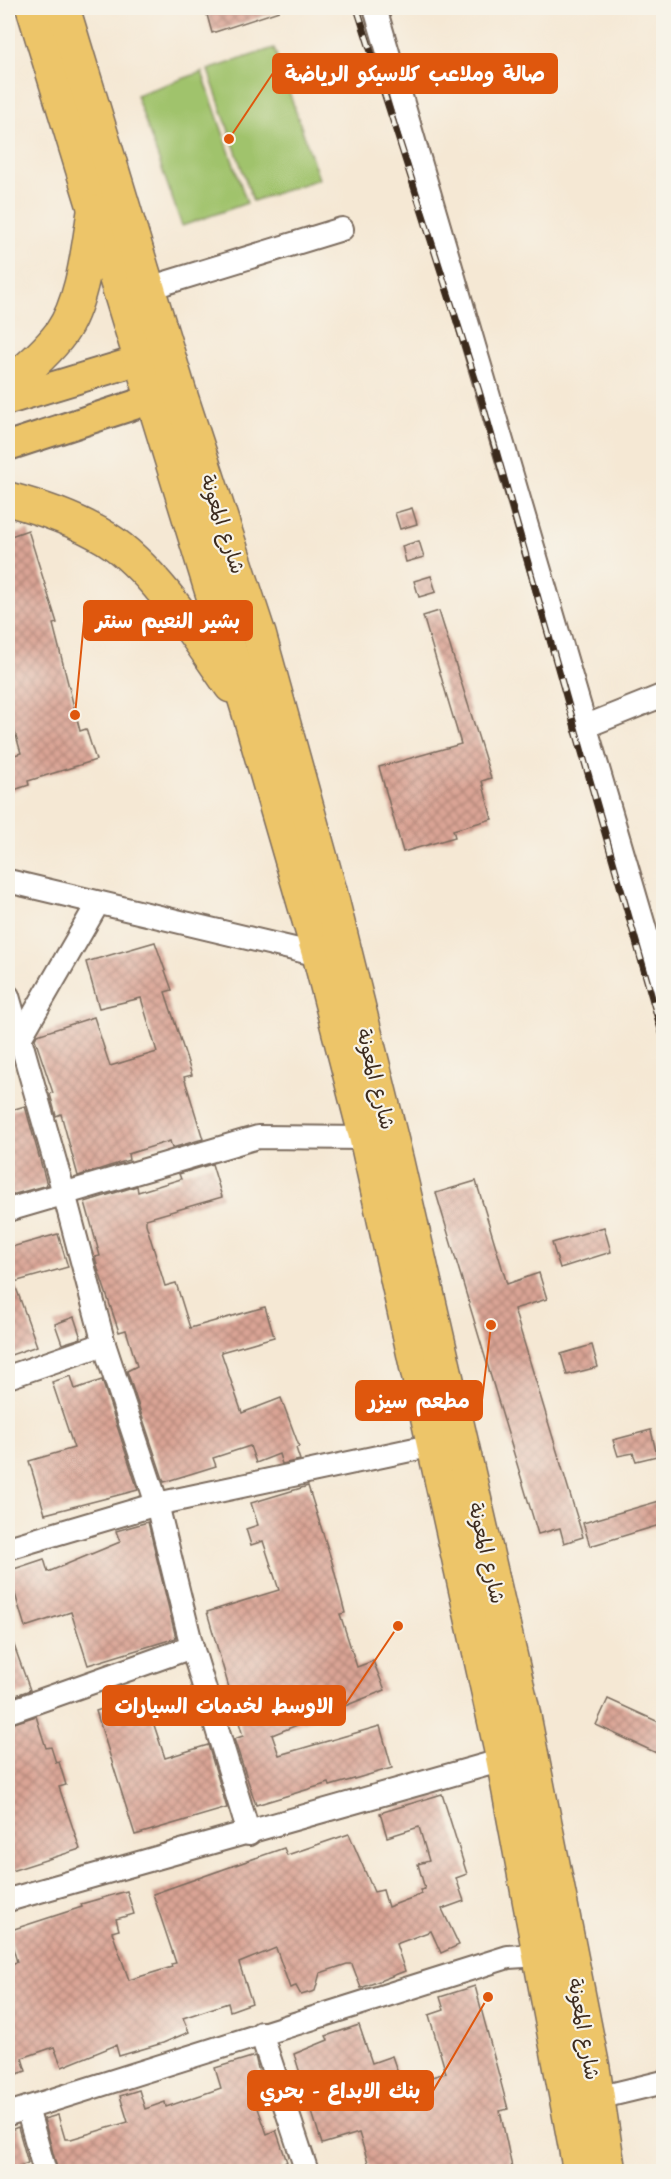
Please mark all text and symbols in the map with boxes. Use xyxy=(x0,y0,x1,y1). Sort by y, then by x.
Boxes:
callout: صالة وملاعب كلاسيكو الرياضة xyxy=(273,54,557,93)
text: صالة وملاعب كلاسيكو الرياضة xyxy=(285,60,545,89)
street label: شارع المعونة xyxy=(193,471,251,578)
callout: بشير النعيم سنتر xyxy=(84,601,252,640)
text: بشير النعيم سنتر xyxy=(94,607,240,637)
street label: شارع المعونة xyxy=(349,1026,401,1133)
callout: مطعم سيزر xyxy=(356,1381,482,1420)
text: مطعم سيزر xyxy=(366,1387,470,1417)
street label: شارع المعونة xyxy=(461,1500,511,1607)
callout: الاوسط لخدمات السيارات xyxy=(103,1686,345,1725)
text: الاوسط لخدمات السيارات xyxy=(115,1692,333,1721)
street label: شارع المعونة xyxy=(560,1976,606,2082)
callout: بنك الابداع - بحري xyxy=(248,2071,433,2110)
text: بنك الابداع - بحري xyxy=(260,2077,420,2107)

